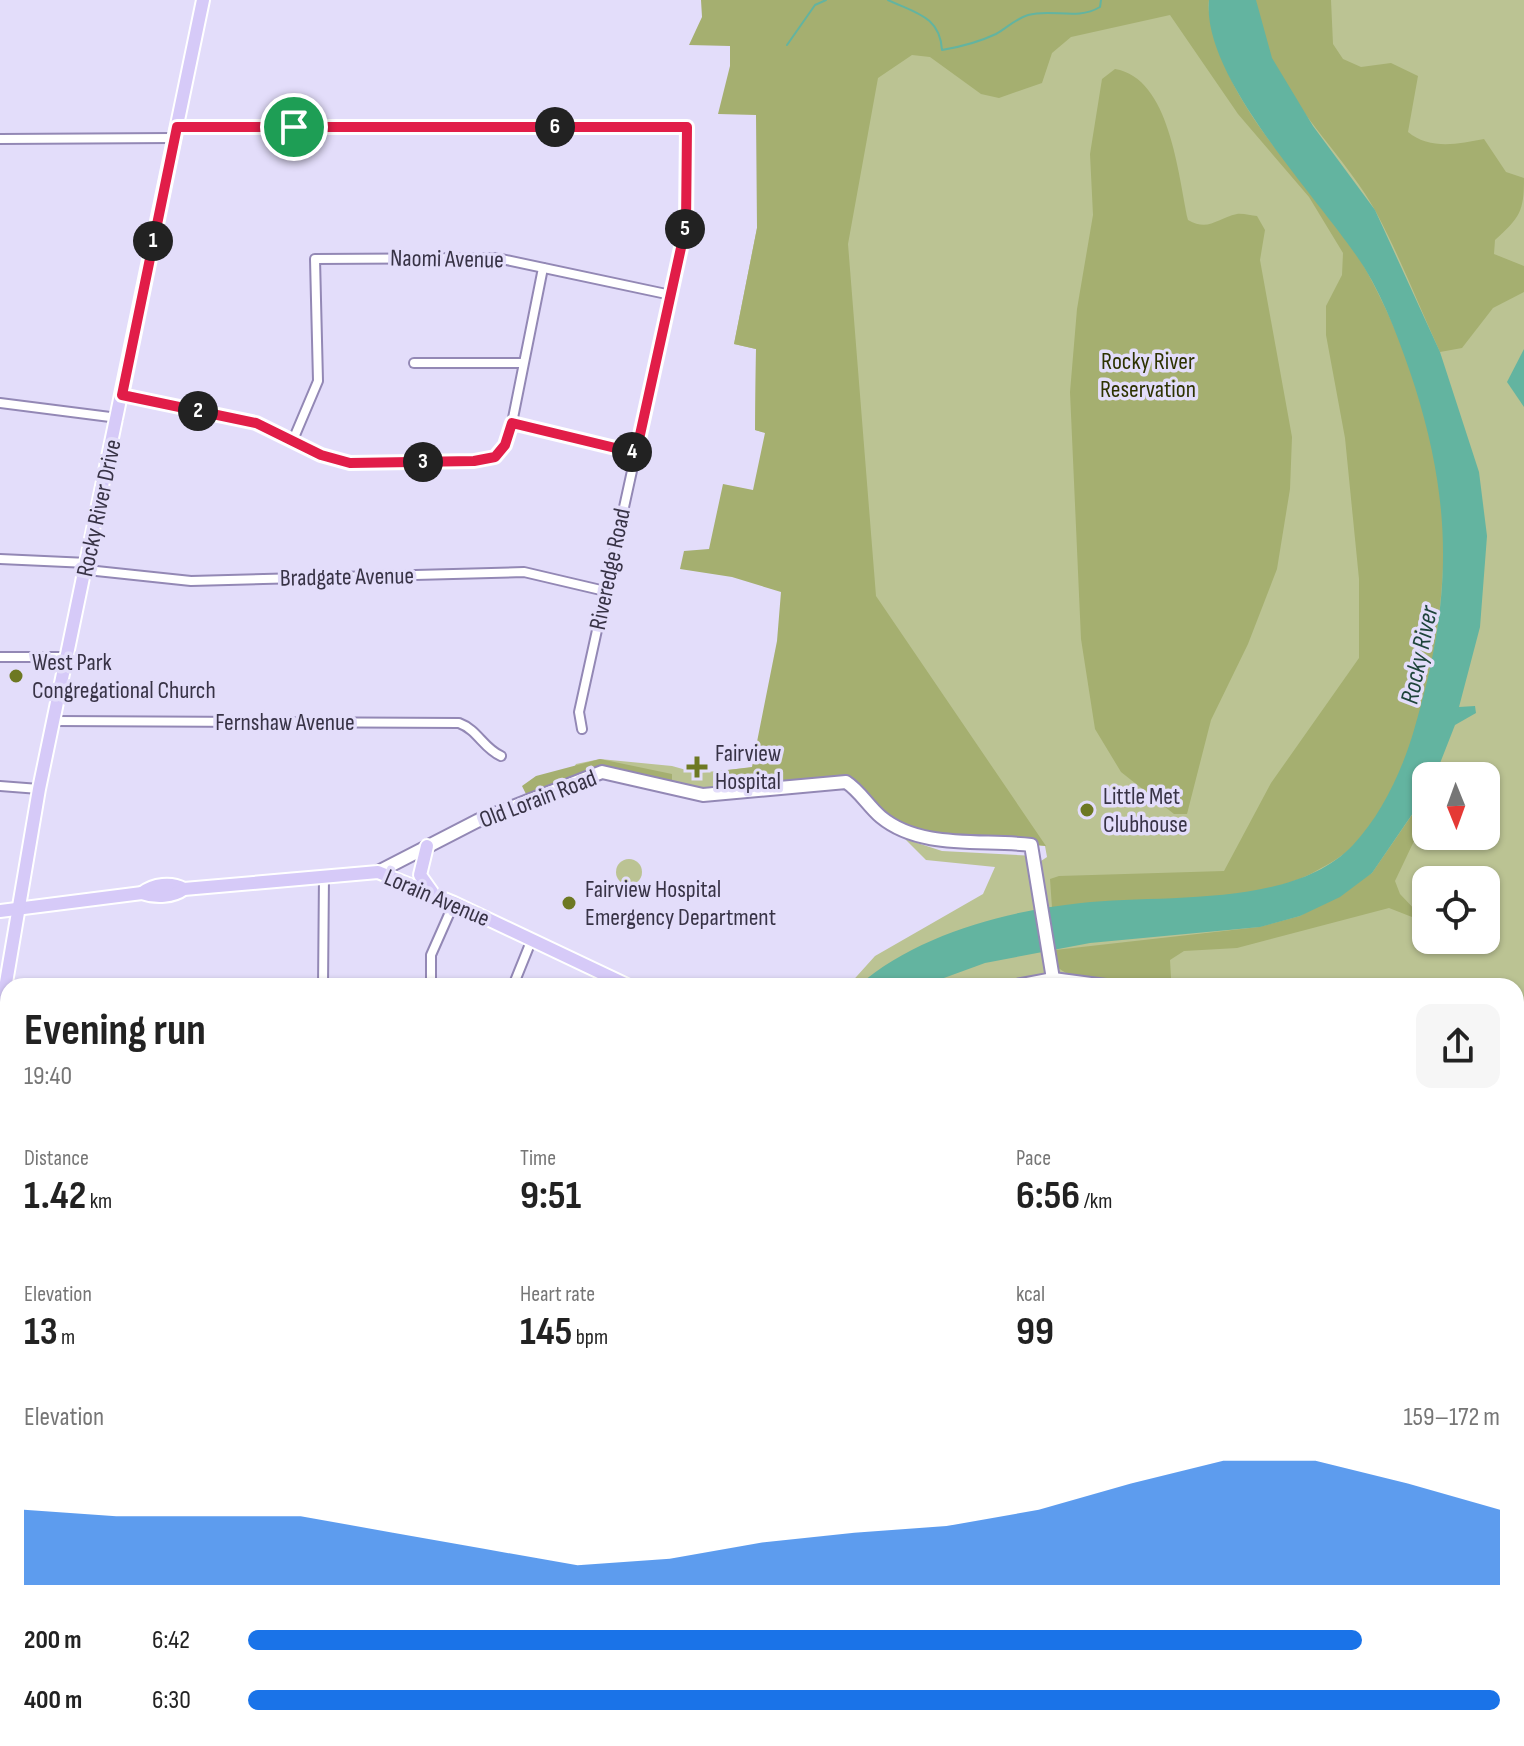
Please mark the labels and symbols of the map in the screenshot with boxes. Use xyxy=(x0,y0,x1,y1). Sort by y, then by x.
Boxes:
pin xyxy=(260,93,328,161)
pin: 6 xyxy=(535,107,575,147)
pin: 5 xyxy=(665,209,705,249)
pin: 1 xyxy=(133,221,173,261)
street label: Naomi Avenue xyxy=(390,244,504,274)
park label: Rocky River Reservation xyxy=(1100,347,1196,404)
pin: 2 xyxy=(178,391,218,431)
pin: 4 xyxy=(612,432,652,472)
street label: Rocky River Drive xyxy=(70,437,128,579)
pin: 3 xyxy=(403,442,443,482)
street label: Riveredge Road xyxy=(583,506,637,632)
street label: Bradgate Avenue xyxy=(280,561,414,593)
water label: Rocky River xyxy=(1395,602,1446,707)
place label: West Park Congregational Church xyxy=(32,648,216,705)
marker: West Park Congregational Church xyxy=(7,667,25,685)
street label: Fernshaw Avenue xyxy=(215,708,355,737)
place label: Fairview Hospital xyxy=(715,739,781,796)
marker: Fairview Hospital xyxy=(686,756,708,778)
north arrow xyxy=(1412,762,1500,850)
street label: Old Lorain Road xyxy=(475,763,601,835)
place label: Little Met Clubhouse xyxy=(1103,782,1188,839)
marker: Little Met Clubhouse xyxy=(1078,801,1096,819)
street label: Lorain Avenue xyxy=(380,863,494,933)
place label: Fairview Hospital Emergency Department xyxy=(585,875,776,932)
marker: Fairview Hospital Emergency Department xyxy=(560,894,578,912)

